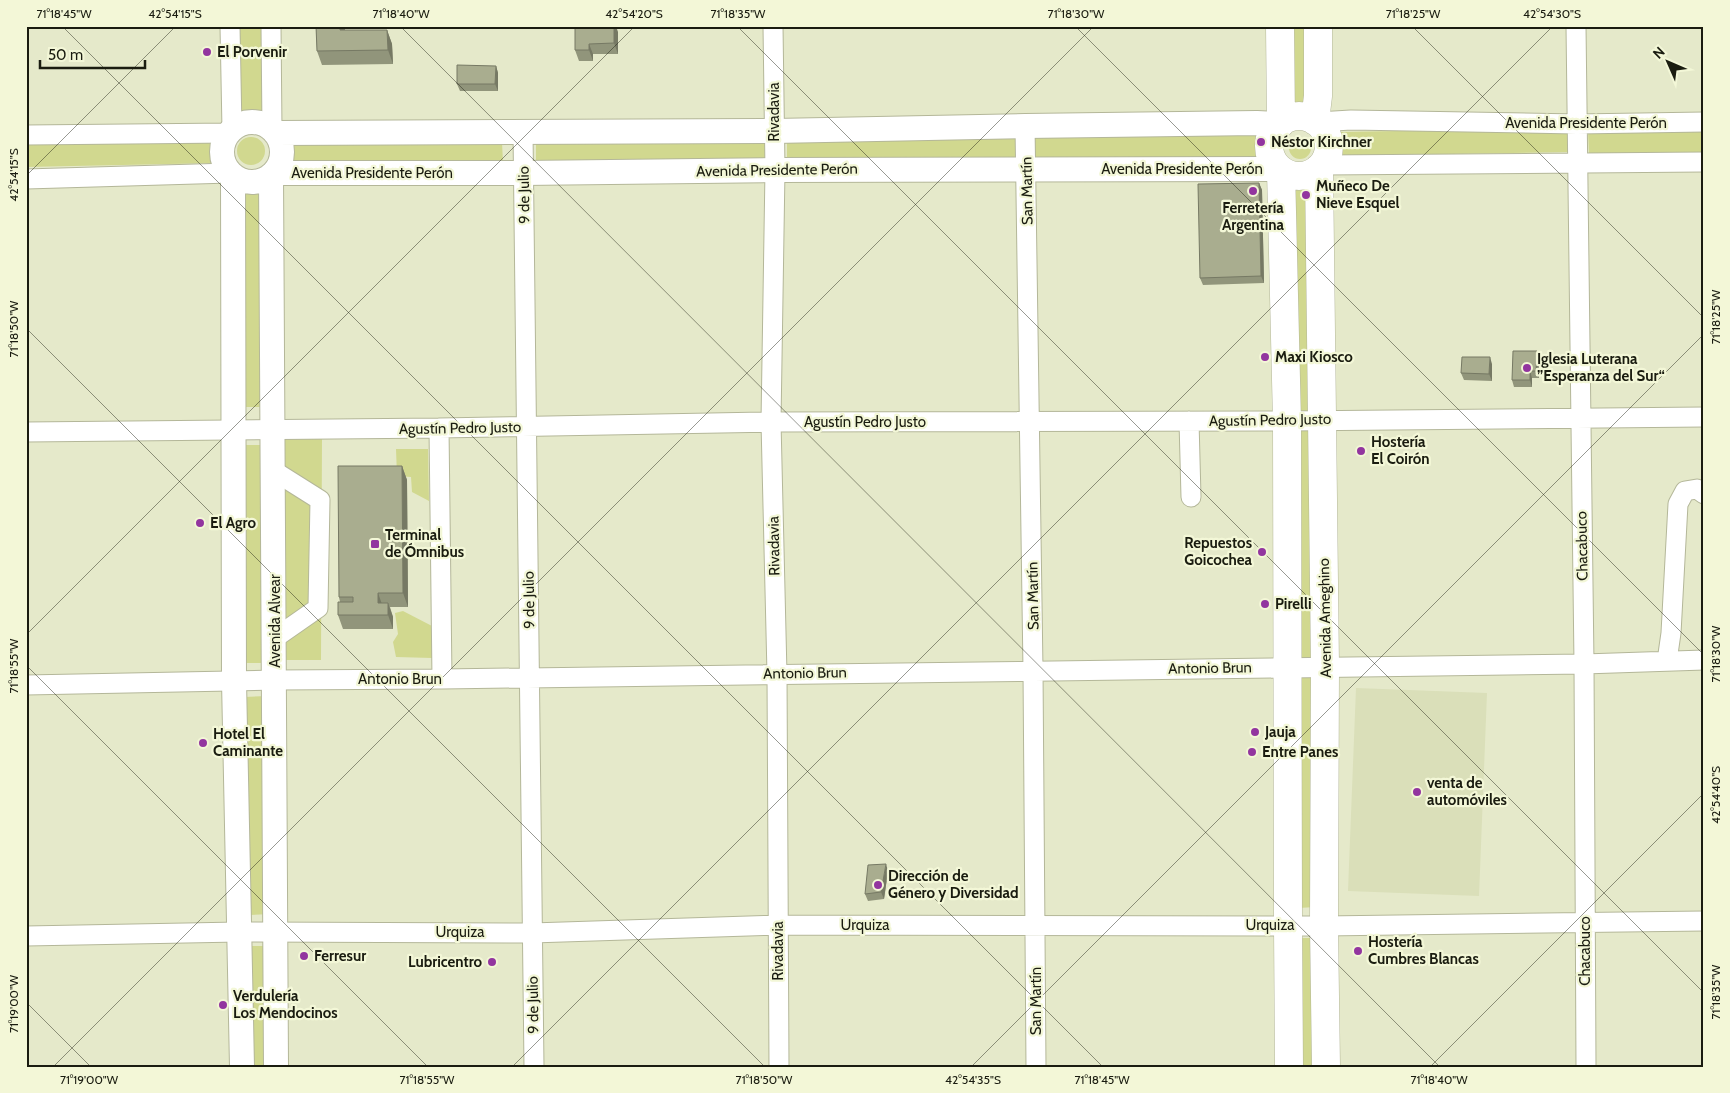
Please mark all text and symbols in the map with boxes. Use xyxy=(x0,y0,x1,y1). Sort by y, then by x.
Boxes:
text: 71°18'45"W xyxy=(36,6,92,21)
text: 42°54'15"S xyxy=(148,6,202,21)
text: 71°18'40"W xyxy=(373,6,430,21)
text: 42°54'20"S xyxy=(605,6,663,21)
text: 71°18'35"W xyxy=(711,6,766,21)
text: 71°18'30"W xyxy=(1048,6,1105,21)
text: 71°18'25"W xyxy=(1386,6,1441,21)
text: 42°54'30"S xyxy=(1523,6,1581,21)
scale bar xyxy=(40,38,145,70)
north arrow xyxy=(1642,38,1692,88)
place label: El Porvenir xyxy=(217,43,287,61)
text: N xyxy=(1649,43,1669,63)
text: 50 m xyxy=(48,46,83,64)
marker: El Porvenir xyxy=(201,46,213,58)
street label: Rivadavia xyxy=(765,81,783,142)
street label: Avenida Presidente Perón xyxy=(1505,114,1667,132)
place label: Néstor Kirchner xyxy=(1271,133,1372,151)
marker: Néstor Kirchner xyxy=(1255,136,1267,148)
text: 42°54'15"S xyxy=(6,148,21,202)
street label: San Martín xyxy=(1017,157,1037,225)
street label: Avenida Presidente Perón xyxy=(696,160,858,180)
street label: Avenida Presidente Perón xyxy=(1101,160,1263,178)
street label: Avenida Presidente Perón xyxy=(291,164,453,182)
street label: 9 de Julio xyxy=(514,166,534,224)
place label: Muñeco De Nieve Esquel xyxy=(1316,177,1400,212)
marker: Ferretería Argentina xyxy=(1247,185,1259,197)
marker: Muñeco De Nieve Esquel xyxy=(1300,189,1312,201)
place label: Ferretería Argentina xyxy=(1222,199,1285,234)
text: 71°18'25"W xyxy=(1708,289,1723,344)
text: 71°18'50"W xyxy=(6,300,21,357)
place label: Maxi Kiosco xyxy=(1275,348,1353,366)
place label: Iglesia Luterana ”Esperanza del Sur“ xyxy=(1537,350,1665,385)
marker: Maxi Kiosco xyxy=(1259,351,1271,363)
marker: Iglesia Luterana ”Esperanza del Sur“ xyxy=(1521,362,1533,374)
street label: Agustín Pedro Justo xyxy=(1209,410,1331,430)
street label: Agustín Pedro Justo xyxy=(804,413,926,431)
street label: Agustín Pedro Justo xyxy=(399,418,521,438)
place label: Hostería El Coirón xyxy=(1371,433,1430,468)
marker: Hostería El Coirón xyxy=(1355,445,1367,457)
street label: Chacabuco xyxy=(1572,511,1592,581)
place label: El Agro xyxy=(210,514,256,532)
street label: Rivadavia xyxy=(764,515,784,576)
marker: El Agro xyxy=(194,517,206,529)
place label: Terminal de Ómnibus xyxy=(385,526,464,561)
place label: Repuestos Goicochea xyxy=(1184,534,1253,569)
marker: Terminal de Ómnibus xyxy=(369,538,381,550)
marker: Repuestos Goicochea xyxy=(1256,546,1268,558)
street label: Avenida Ameghino xyxy=(1315,558,1335,678)
street label: San Martín xyxy=(1023,562,1043,630)
street label: 9 de Julio xyxy=(519,571,539,629)
street label: Avenida Alvear xyxy=(266,574,284,668)
place label: Pirelli xyxy=(1275,595,1311,613)
marker: Pirelli xyxy=(1259,598,1271,610)
text: 71°18'30"W xyxy=(1708,625,1723,682)
text: 71°18'55"W xyxy=(6,638,21,693)
street label: Antonio Brun xyxy=(1168,658,1252,678)
street label: Antonio Brun xyxy=(763,663,847,683)
street label: Antonio Brun xyxy=(358,670,442,688)
place label: Jauja xyxy=(1264,723,1296,741)
place label: Hotel El Caminante xyxy=(213,725,283,760)
marker: Jauja xyxy=(1249,726,1261,738)
marker: Hotel El Caminante xyxy=(197,737,209,749)
place label: Entre Panes xyxy=(1262,743,1338,761)
marker: Entre Panes xyxy=(1246,746,1258,758)
text: 42°54'40"S xyxy=(1708,766,1723,824)
place label: venta de automóviles xyxy=(1427,774,1507,809)
marker: venta de automóviles xyxy=(1411,786,1423,798)
place label: Dirección de Género y Diversidad xyxy=(888,867,1019,902)
marker: Dirección de Género y Diversidad xyxy=(872,879,884,891)
street label: Urquiza xyxy=(841,916,890,934)
street label: Urquiza xyxy=(1246,916,1295,934)
street label: Chacabuco xyxy=(1576,916,1594,986)
street label: Rivadavia xyxy=(769,920,787,981)
street label: Urquiza xyxy=(436,923,485,941)
place label: Hostería Cumbres Blancas xyxy=(1368,933,1479,968)
marker: Hostería Cumbres Blancas xyxy=(1352,945,1364,957)
place label: Ferresur xyxy=(314,947,366,965)
marker: Ferresur xyxy=(298,950,310,962)
place label: Lubricentro xyxy=(408,953,482,971)
marker: Lubricentro xyxy=(486,956,498,968)
text: 71°18'35"W xyxy=(1708,964,1723,1019)
street label: San Martín xyxy=(1027,967,1045,1035)
text: 71°19'00"W xyxy=(6,974,21,1033)
street label: 9 de Julio xyxy=(523,976,543,1034)
place label: Verdulería Los Mendocinos xyxy=(233,987,338,1022)
marker: Verdulería Los Mendocinos xyxy=(217,999,229,1011)
text: 71°19'00"W xyxy=(60,1072,119,1087)
text: 71°18'55"W xyxy=(400,1072,455,1087)
text: 71°18'50"W xyxy=(736,1072,793,1087)
text: 42°54'35"S xyxy=(945,1072,1001,1087)
text: 71°18'45"W xyxy=(1074,1072,1130,1087)
text: 71°18'40"W xyxy=(1411,1072,1468,1087)

